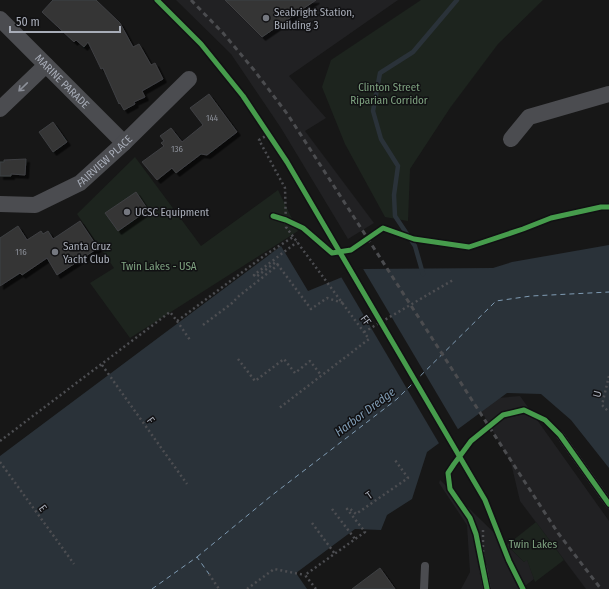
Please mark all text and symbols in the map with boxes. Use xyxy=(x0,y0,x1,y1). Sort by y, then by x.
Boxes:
place label: Seabright Station, Building 3 xyxy=(274,6,354,32)
scale bar xyxy=(10,8,120,34)
marker: Seabright Station, Building 3 xyxy=(261,13,271,23)
text: 50 m xyxy=(16,15,40,29)
street label: MARINE PARADE xyxy=(32,52,92,111)
park label: Clinton Street Riparian Corridor xyxy=(350,81,428,107)
one-way arrow xyxy=(18,82,28,92)
house number: 144 xyxy=(206,113,219,123)
street label: FAIRVIEW PLACE xyxy=(75,133,135,190)
house number: 136 xyxy=(171,144,184,154)
place label: UCSC Equipment xyxy=(135,206,210,219)
marker: UCSC Equipment xyxy=(122,207,132,217)
place label: Santa Cruz Yacht Club xyxy=(63,240,111,266)
house number: 116 xyxy=(15,247,27,257)
marker: Santa Cruz Yacht Club xyxy=(50,247,60,257)
park label: Twin Lakes - USA xyxy=(121,260,197,273)
street label: FF xyxy=(358,313,374,328)
water label: Harbor Dredge xyxy=(332,385,398,439)
street label: U xyxy=(590,389,605,399)
street label: F xyxy=(144,415,157,426)
street label: T xyxy=(363,488,376,502)
street label: E xyxy=(36,502,49,514)
park label: Twin Lakes xyxy=(509,538,558,551)

